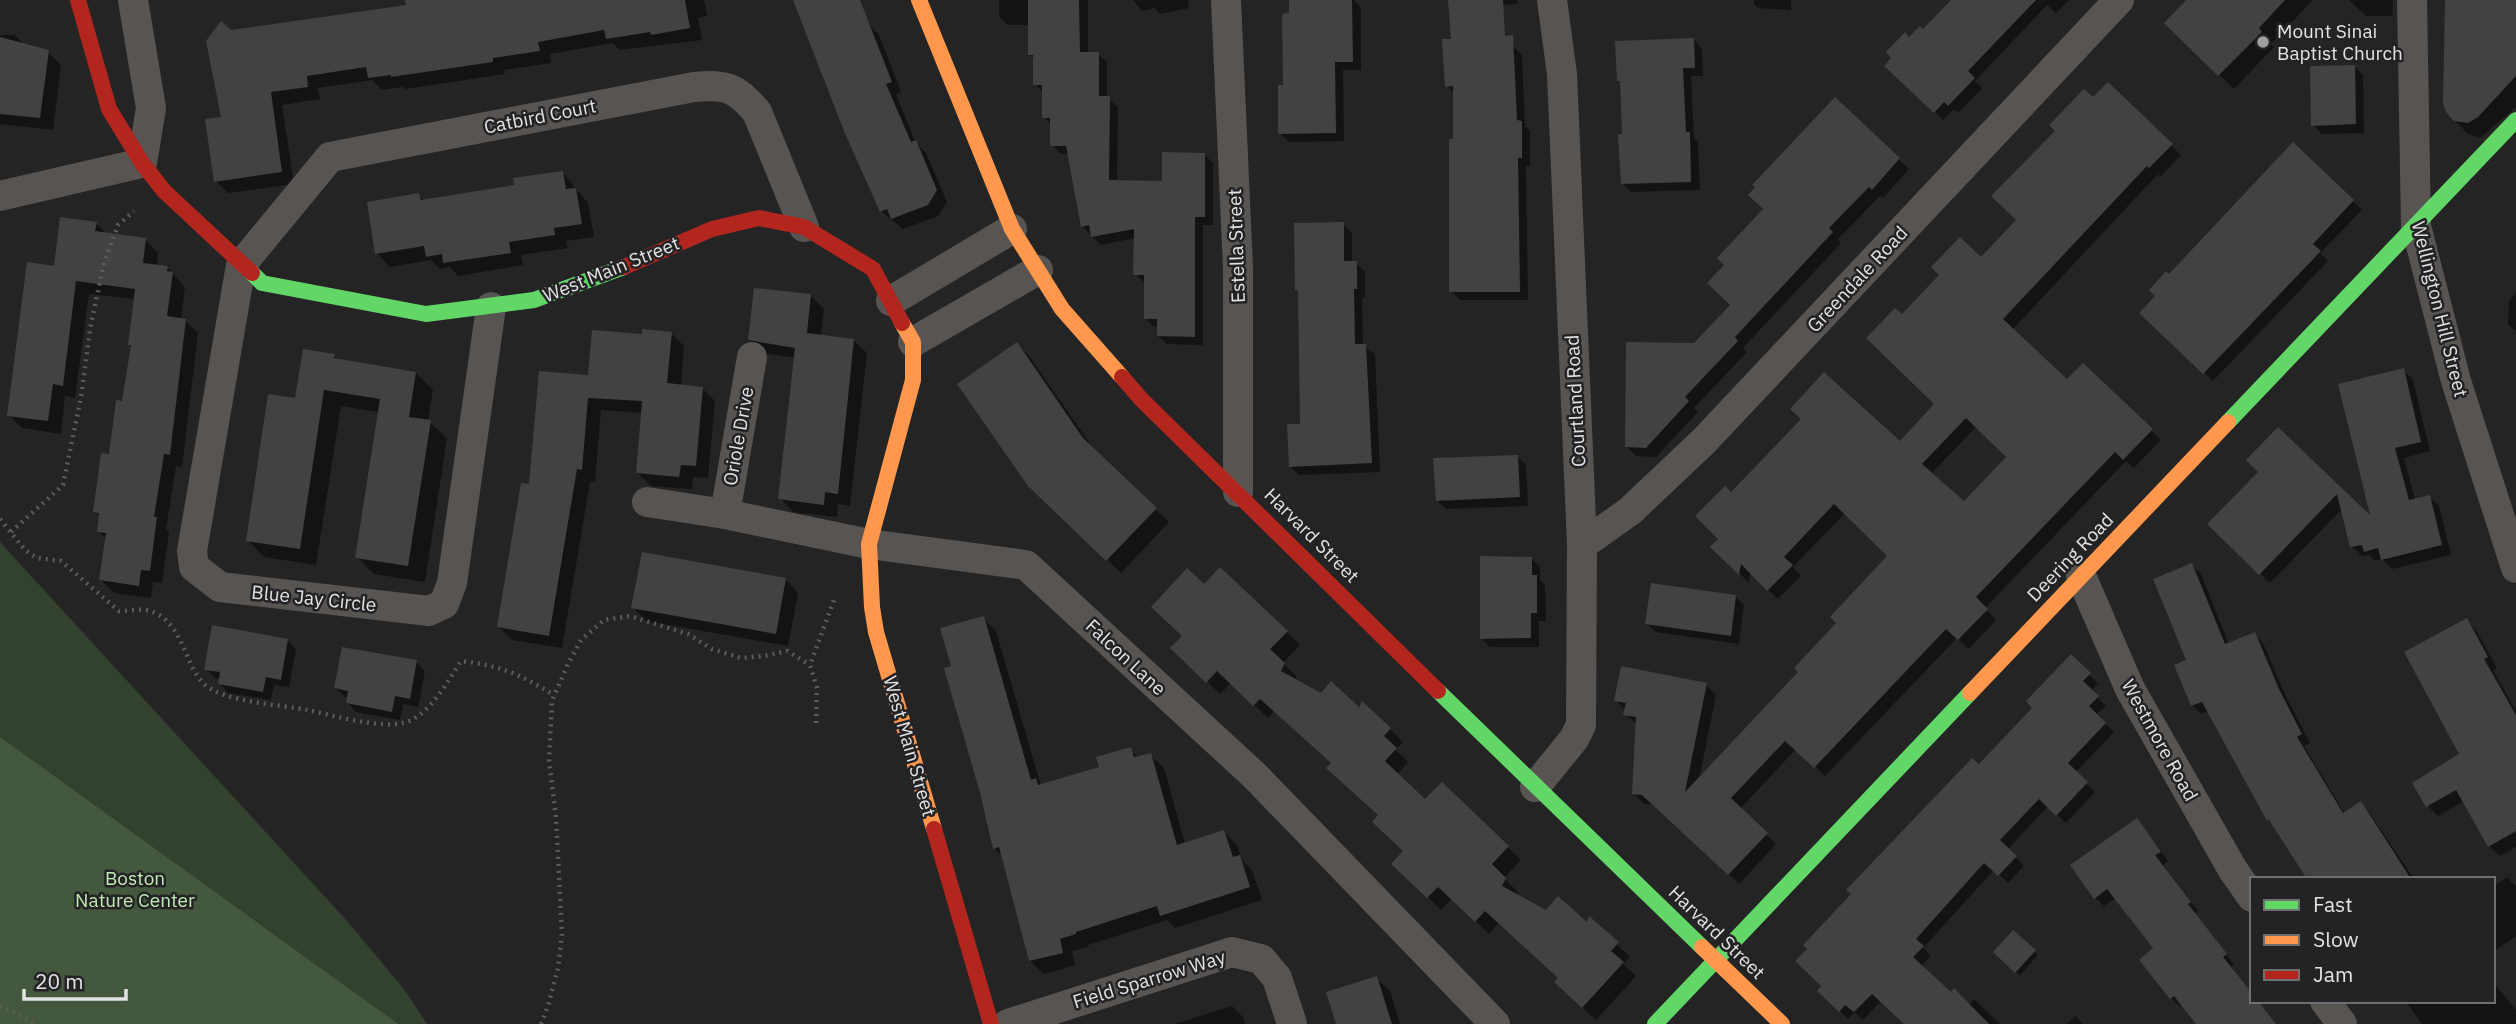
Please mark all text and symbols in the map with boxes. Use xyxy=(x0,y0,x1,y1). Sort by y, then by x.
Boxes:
place label: Mount Sinai Baptist Church xyxy=(2277,19,2403,65)
marker: Mount Sinai Baptist Church xyxy=(2255,34,2271,50)
street label: Catbird Court xyxy=(482,93,598,139)
street label: Estella Street xyxy=(1222,189,1250,303)
street label: Wellington Hill Street xyxy=(2407,219,2473,399)
street label: Greendale Road xyxy=(1802,221,1912,337)
street label: West Main Street xyxy=(539,231,683,307)
street label: Courtland Road xyxy=(1560,334,1590,468)
street label: Oriole Drive xyxy=(717,385,759,487)
street label: Harvard Street xyxy=(1259,482,1365,588)
street label: Deering Road xyxy=(2022,508,2118,606)
street label: Blue Jay Circle xyxy=(250,580,378,616)
street label: Falcon Lane xyxy=(1081,614,1171,700)
street label: West Main Street xyxy=(878,673,942,819)
street label: Westmore Road xyxy=(2117,675,2203,805)
park label: Boston Nature Center xyxy=(75,866,195,912)
legend xyxy=(2250,877,2495,1003)
street label: Harvard Street xyxy=(1664,880,1770,984)
text: Fast xyxy=(2313,890,2353,918)
text: Slow xyxy=(2313,925,2359,953)
street label: Field Sparrow Way xyxy=(1070,944,1229,1014)
scale bar xyxy=(24,958,126,1002)
text: Jam xyxy=(2313,960,2353,988)
text: 20 m xyxy=(35,967,84,995)

